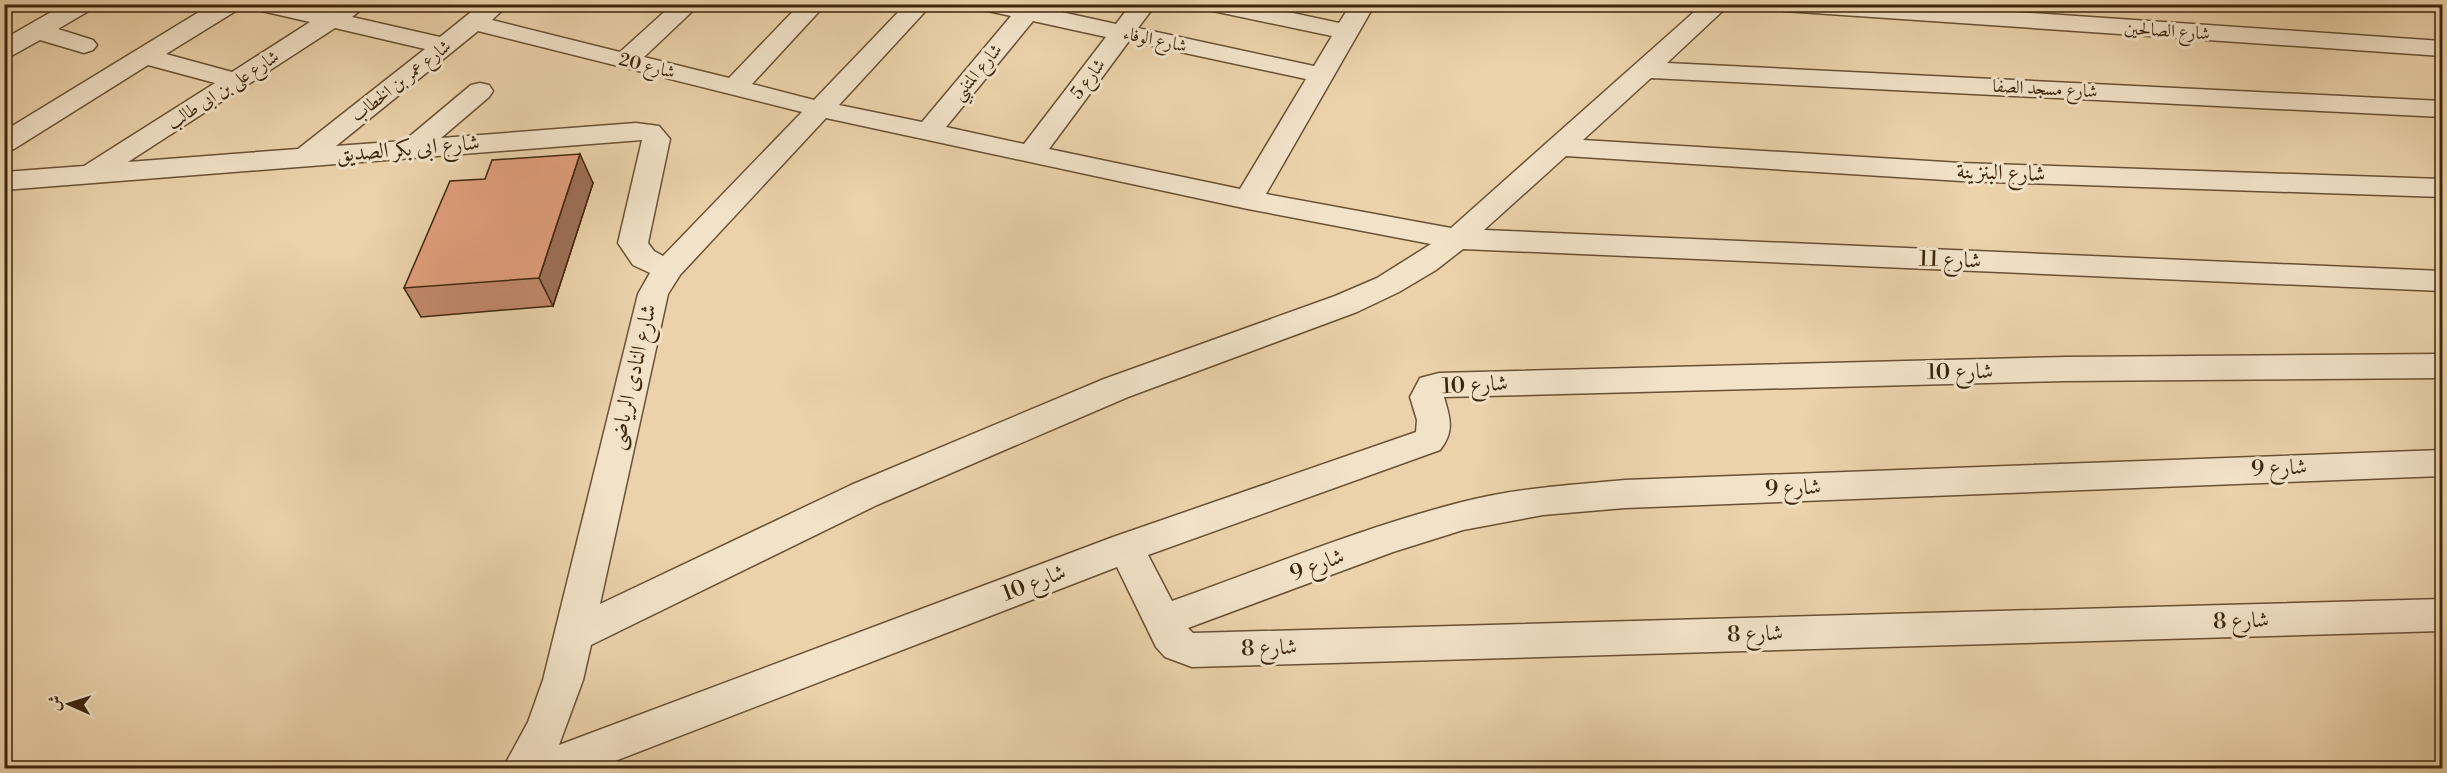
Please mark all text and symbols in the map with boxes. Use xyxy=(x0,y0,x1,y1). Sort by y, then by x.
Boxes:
street label: شارع الصالحين xyxy=(2123,17,2211,48)
street label: شارع الوفاء xyxy=(1120,22,1189,61)
street label: شارع عمر بن الخطاب xyxy=(346,35,457,130)
street label: شارع المتنبي xyxy=(947,39,1011,108)
street label: شارع على بن ابى طالب xyxy=(163,45,285,137)
street label: شارع 20 xyxy=(616,48,678,87)
street label: شارع 5 xyxy=(1065,54,1113,106)
street label: شارع مسجد الصفا xyxy=(1992,75,2098,106)
street label: شارع ابى بكر الصديق xyxy=(335,129,481,173)
street label: شارع البنزينة xyxy=(1956,158,2046,192)
street label: شارع 11 xyxy=(1918,245,1982,279)
street label: شارع النادى الرياضى xyxy=(603,302,667,453)
street label: شارع 10 xyxy=(1927,358,1993,390)
street label: شارع 10 xyxy=(1441,370,1509,404)
street label: شارع 9 xyxy=(2251,454,2308,486)
street label: شارع 9 xyxy=(1765,474,1822,506)
street label: شارع 9 xyxy=(1286,543,1349,591)
street label: شارع 10 xyxy=(998,559,1071,611)
street label: شارع 8 xyxy=(2212,607,2270,639)
street label: شارع 8 xyxy=(1726,620,1784,652)
street label: شارع 8 xyxy=(1240,634,1298,666)
north arrow xyxy=(39,674,99,734)
text: ش xyxy=(45,695,65,712)

